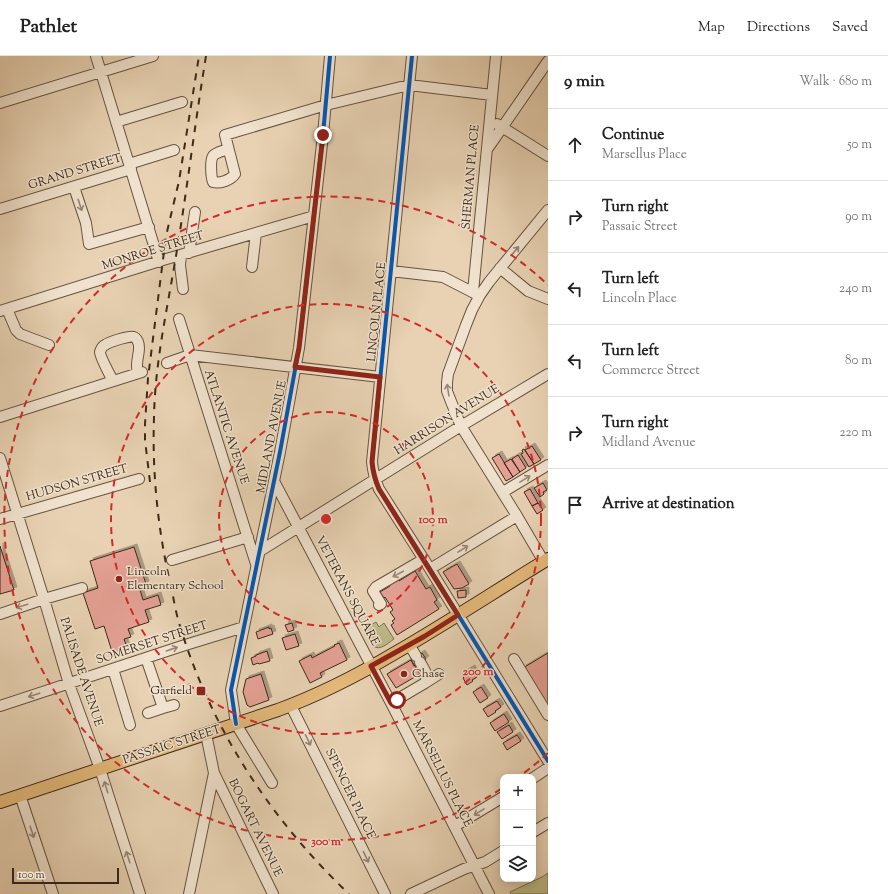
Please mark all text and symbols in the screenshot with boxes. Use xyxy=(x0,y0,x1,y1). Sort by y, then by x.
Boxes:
text: Pathlet xyxy=(20,14,77,41)
text: Map xyxy=(698,18,725,38)
text: Directions xyxy=(747,18,810,38)
text: Saved xyxy=(832,18,868,38)
text: 9 min xyxy=(564,70,605,94)
text: Walk · 680 m xyxy=(799,73,872,91)
street label: SHERMAN PLACE xyxy=(457,123,485,230)
text: Continue xyxy=(602,125,664,146)
route end xyxy=(314,126,332,144)
icon: ahead xyxy=(564,134,586,156)
text: 50 m xyxy=(847,136,872,154)
text: Marsellus Place xyxy=(602,146,687,164)
street label: GRAND STREET xyxy=(26,149,125,195)
text: Turn right xyxy=(602,197,668,218)
one-way arrow xyxy=(77,198,84,211)
icon: right xyxy=(564,206,586,228)
text: 90 m xyxy=(845,208,872,226)
text: Passaic Street xyxy=(602,218,677,236)
street label: MONROE STREET xyxy=(100,227,207,275)
one-way arrow xyxy=(510,245,519,256)
street label: LINCOLN PLACE xyxy=(363,261,391,363)
text: Turn left xyxy=(602,269,659,290)
icon: left xyxy=(564,278,586,300)
text: 240 m xyxy=(839,280,872,298)
text: Lincoln Place xyxy=(602,290,677,308)
text: Turn left xyxy=(602,341,659,362)
icon: left xyxy=(564,350,586,372)
text: 80 m xyxy=(845,352,872,370)
text: Commerce Street xyxy=(602,362,700,380)
street label: ATLANTIC AVENUE xyxy=(199,367,253,487)
street label: MIDLAND AVENUE xyxy=(252,378,292,495)
street label: HARRISON AVENUE xyxy=(391,380,504,460)
one-way arrow xyxy=(444,384,452,397)
text: Turn right xyxy=(602,413,668,434)
icon: right xyxy=(564,422,586,444)
text: 220 m xyxy=(839,424,872,442)
text: Midland Avenue xyxy=(602,434,696,452)
street label: HUDSON STREET xyxy=(24,460,131,506)
one-way arrow xyxy=(519,474,531,482)
icon: arrive xyxy=(564,494,586,516)
text: Arrive at destination xyxy=(602,494,735,515)
text: 100 m xyxy=(417,511,448,529)
centre of rings xyxy=(319,512,333,526)
street label: VETERANS SQUARE xyxy=(310,533,384,650)
one-way arrow xyxy=(458,545,469,553)
place label: Lincoln Elementary School xyxy=(127,563,224,595)
one-way arrow xyxy=(392,571,404,579)
marker: Lincoln Elementary School xyxy=(114,574,124,584)
one-way arrow xyxy=(16,603,28,611)
street label: PALISADE AVENUE xyxy=(55,615,107,730)
street label: SOMERSET STREET xyxy=(94,616,211,670)
one-way arrow xyxy=(166,645,178,653)
text: 200 m xyxy=(463,663,493,681)
place label: Chase xyxy=(412,665,445,683)
marker: Chase xyxy=(399,669,409,679)
place label: Garfield xyxy=(150,682,192,700)
marker: Garfield xyxy=(195,685,207,697)
route start xyxy=(388,691,406,709)
one-way arrow xyxy=(28,692,41,699)
street label: MARSELLUS PLACE xyxy=(407,718,477,831)
street label: PASSAIC STREET xyxy=(121,720,224,769)
one-way arrow xyxy=(305,734,313,746)
street label: SPENCER PLACE xyxy=(320,746,380,843)
map controls xyxy=(500,774,536,882)
button: + xyxy=(500,774,536,810)
street label: BOGART AVENUE xyxy=(223,776,287,881)
one-way arrow xyxy=(102,780,109,793)
one-way arrow xyxy=(473,808,485,816)
button: − xyxy=(500,810,536,846)
one-way arrow xyxy=(29,826,36,839)
text: 300 m xyxy=(311,833,341,851)
button: layers xyxy=(500,846,536,882)
one-way arrow xyxy=(124,851,131,864)
one-way arrow xyxy=(363,851,371,863)
scale bar xyxy=(12,866,119,885)
text: 100 m xyxy=(18,867,45,883)

